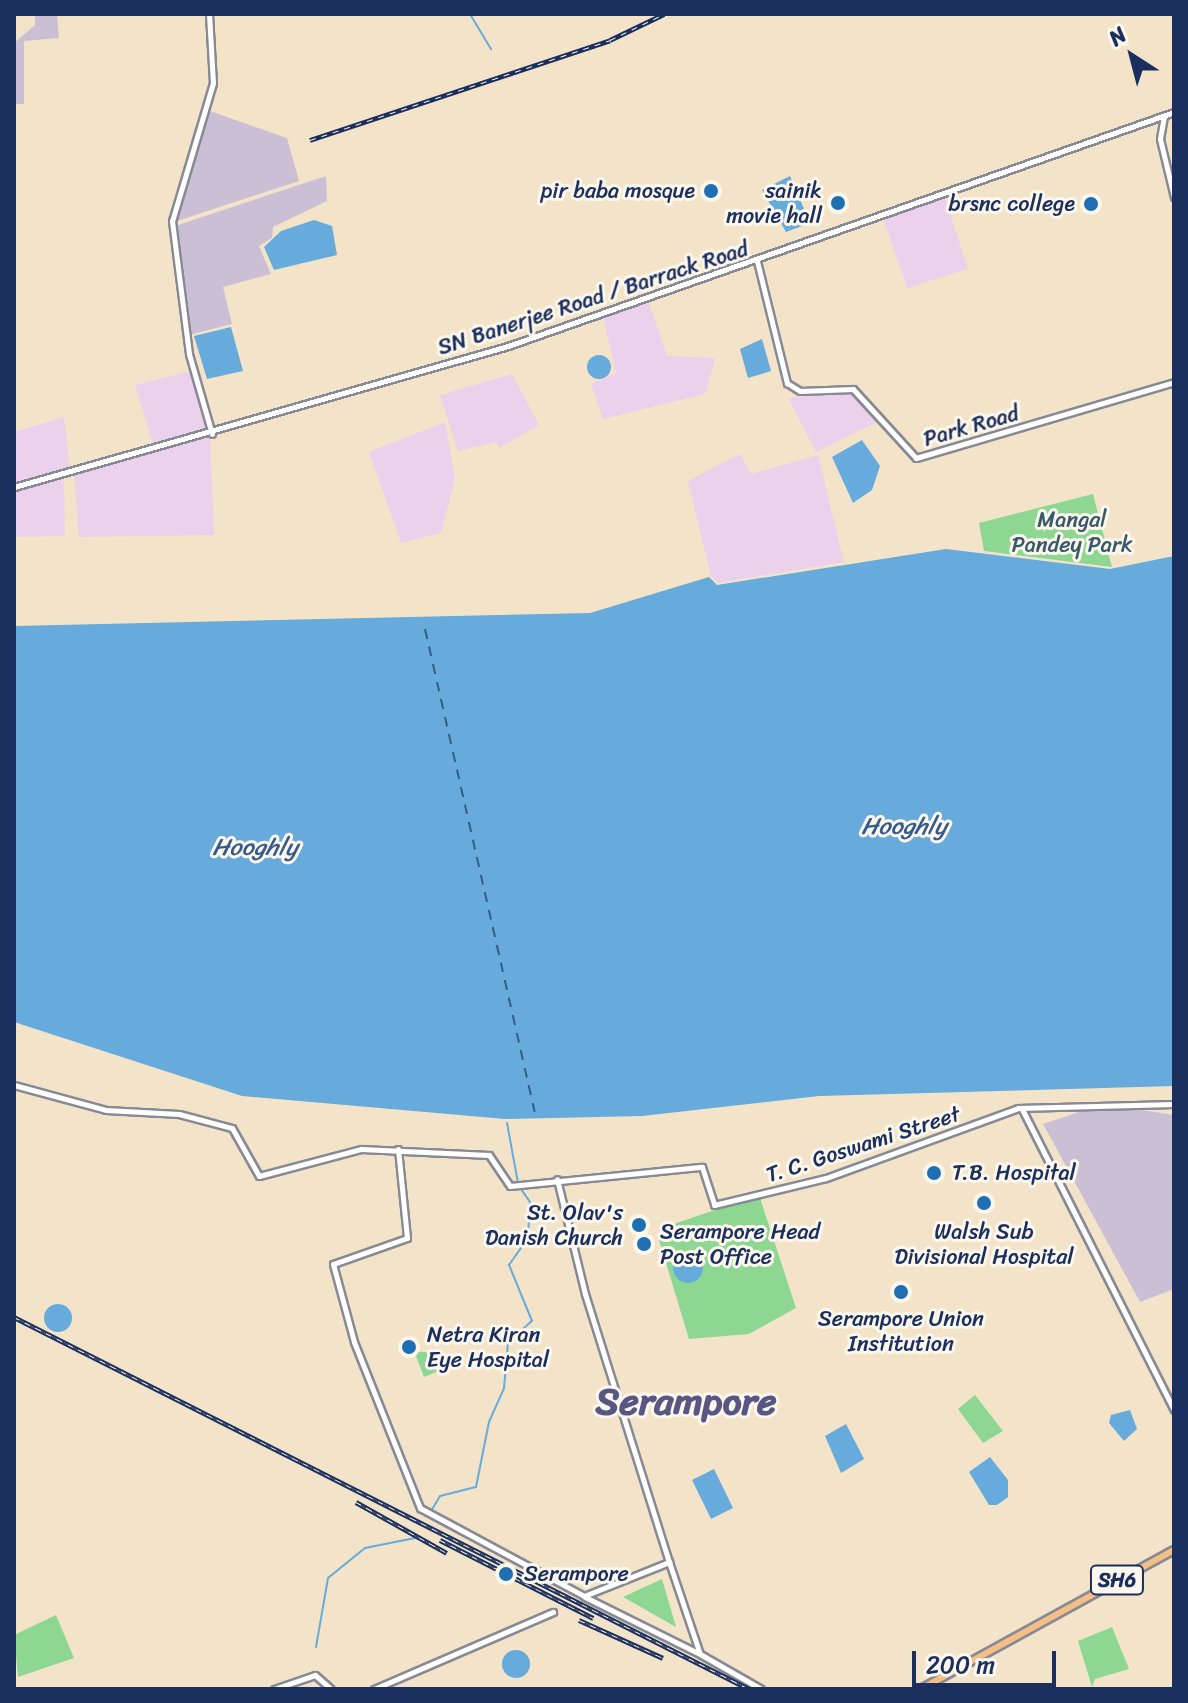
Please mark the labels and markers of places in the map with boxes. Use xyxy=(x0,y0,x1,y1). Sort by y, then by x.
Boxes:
place label: sainik movie hall xyxy=(726,177,822,228)
place label: pir baba mosque xyxy=(540,178,695,204)
marker: pir baba mosque xyxy=(702,182,720,200)
place label: brsnc college xyxy=(949,191,1075,217)
marker: sainik movie hall xyxy=(829,194,847,212)
marker: brsnc college xyxy=(1082,195,1100,213)
place label: T.B. Hospital xyxy=(952,1160,1076,1186)
marker: T.B. Hospital xyxy=(923,1162,945,1184)
marker: Walsh Sub Divisional Hospital xyxy=(973,1192,995,1214)
place label: St. Olav's Danish Church xyxy=(485,1199,623,1250)
marker: St. Olav's Danish Church xyxy=(630,1216,648,1234)
place label: Serampore Head Post Office xyxy=(660,1218,820,1270)
place label: Walsh Sub Divisional Hospital xyxy=(895,1218,1073,1270)
marker: Serampore Head Post Office xyxy=(635,1235,653,1253)
marker: Serampore Union Institution xyxy=(892,1283,910,1301)
place label: Serampore Union Institution xyxy=(818,1305,984,1356)
place label: Netra Kiran Eye Hospital xyxy=(427,1321,548,1372)
marker: Netra Kiran Eye Hospital xyxy=(398,1336,420,1358)
place label: Serampore xyxy=(524,1561,629,1587)
marker: Serampore xyxy=(495,1563,517,1585)

